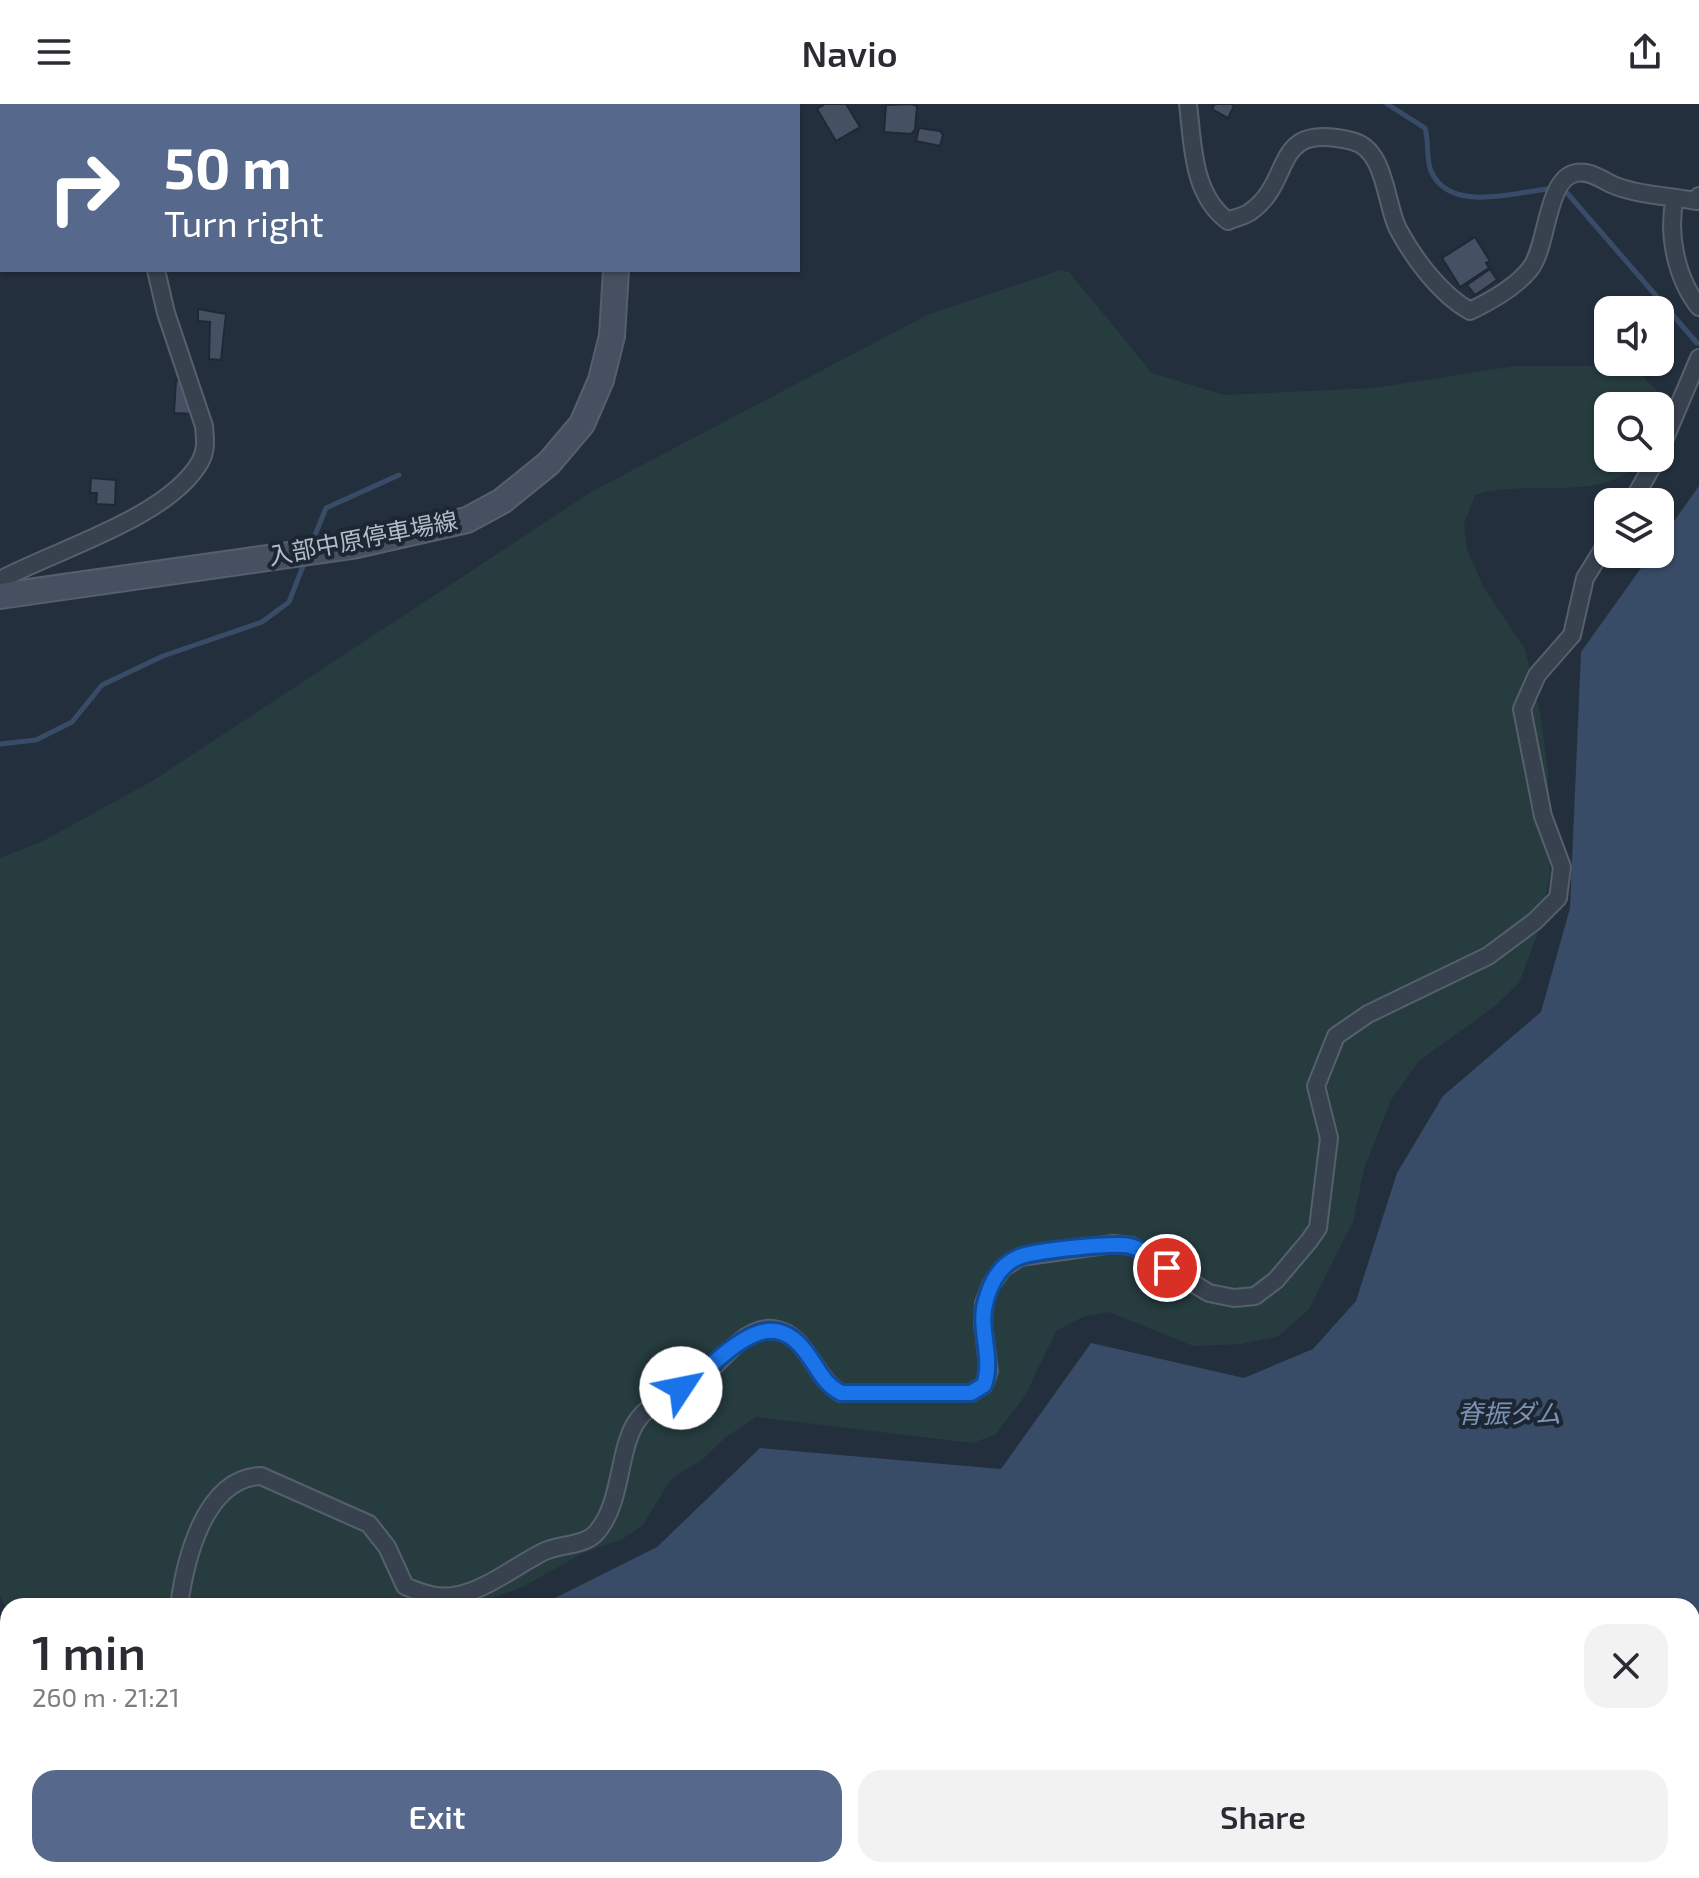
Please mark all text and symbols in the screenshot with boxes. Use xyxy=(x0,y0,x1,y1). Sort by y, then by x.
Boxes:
icon: menu xyxy=(32,30,76,74)
icon: share xyxy=(1623,30,1667,74)
text: Navio xyxy=(801,31,898,74)
text: 50 m xyxy=(164,133,292,200)
icon: right xyxy=(32,136,136,240)
text: Turn right xyxy=(164,201,324,244)
map controls xyxy=(1594,296,1674,568)
button: sound xyxy=(1594,296,1674,376)
button: search xyxy=(1594,392,1674,472)
button: layers xyxy=(1594,488,1674,568)
street label: 入部中原停車場線 xyxy=(266,505,460,570)
pin xyxy=(1133,1234,1201,1302)
icon: arrive xyxy=(1145,1246,1189,1290)
position arrow xyxy=(639,1346,723,1430)
water label: 脊振ダム xyxy=(1457,1397,1561,1428)
text: 1 min xyxy=(32,1622,146,1680)
button: close xyxy=(1584,1624,1668,1708)
text: 260 m · 21:21 xyxy=(32,1681,180,1712)
button: Exit xyxy=(32,1770,842,1862)
button: Share xyxy=(858,1770,1668,1862)

